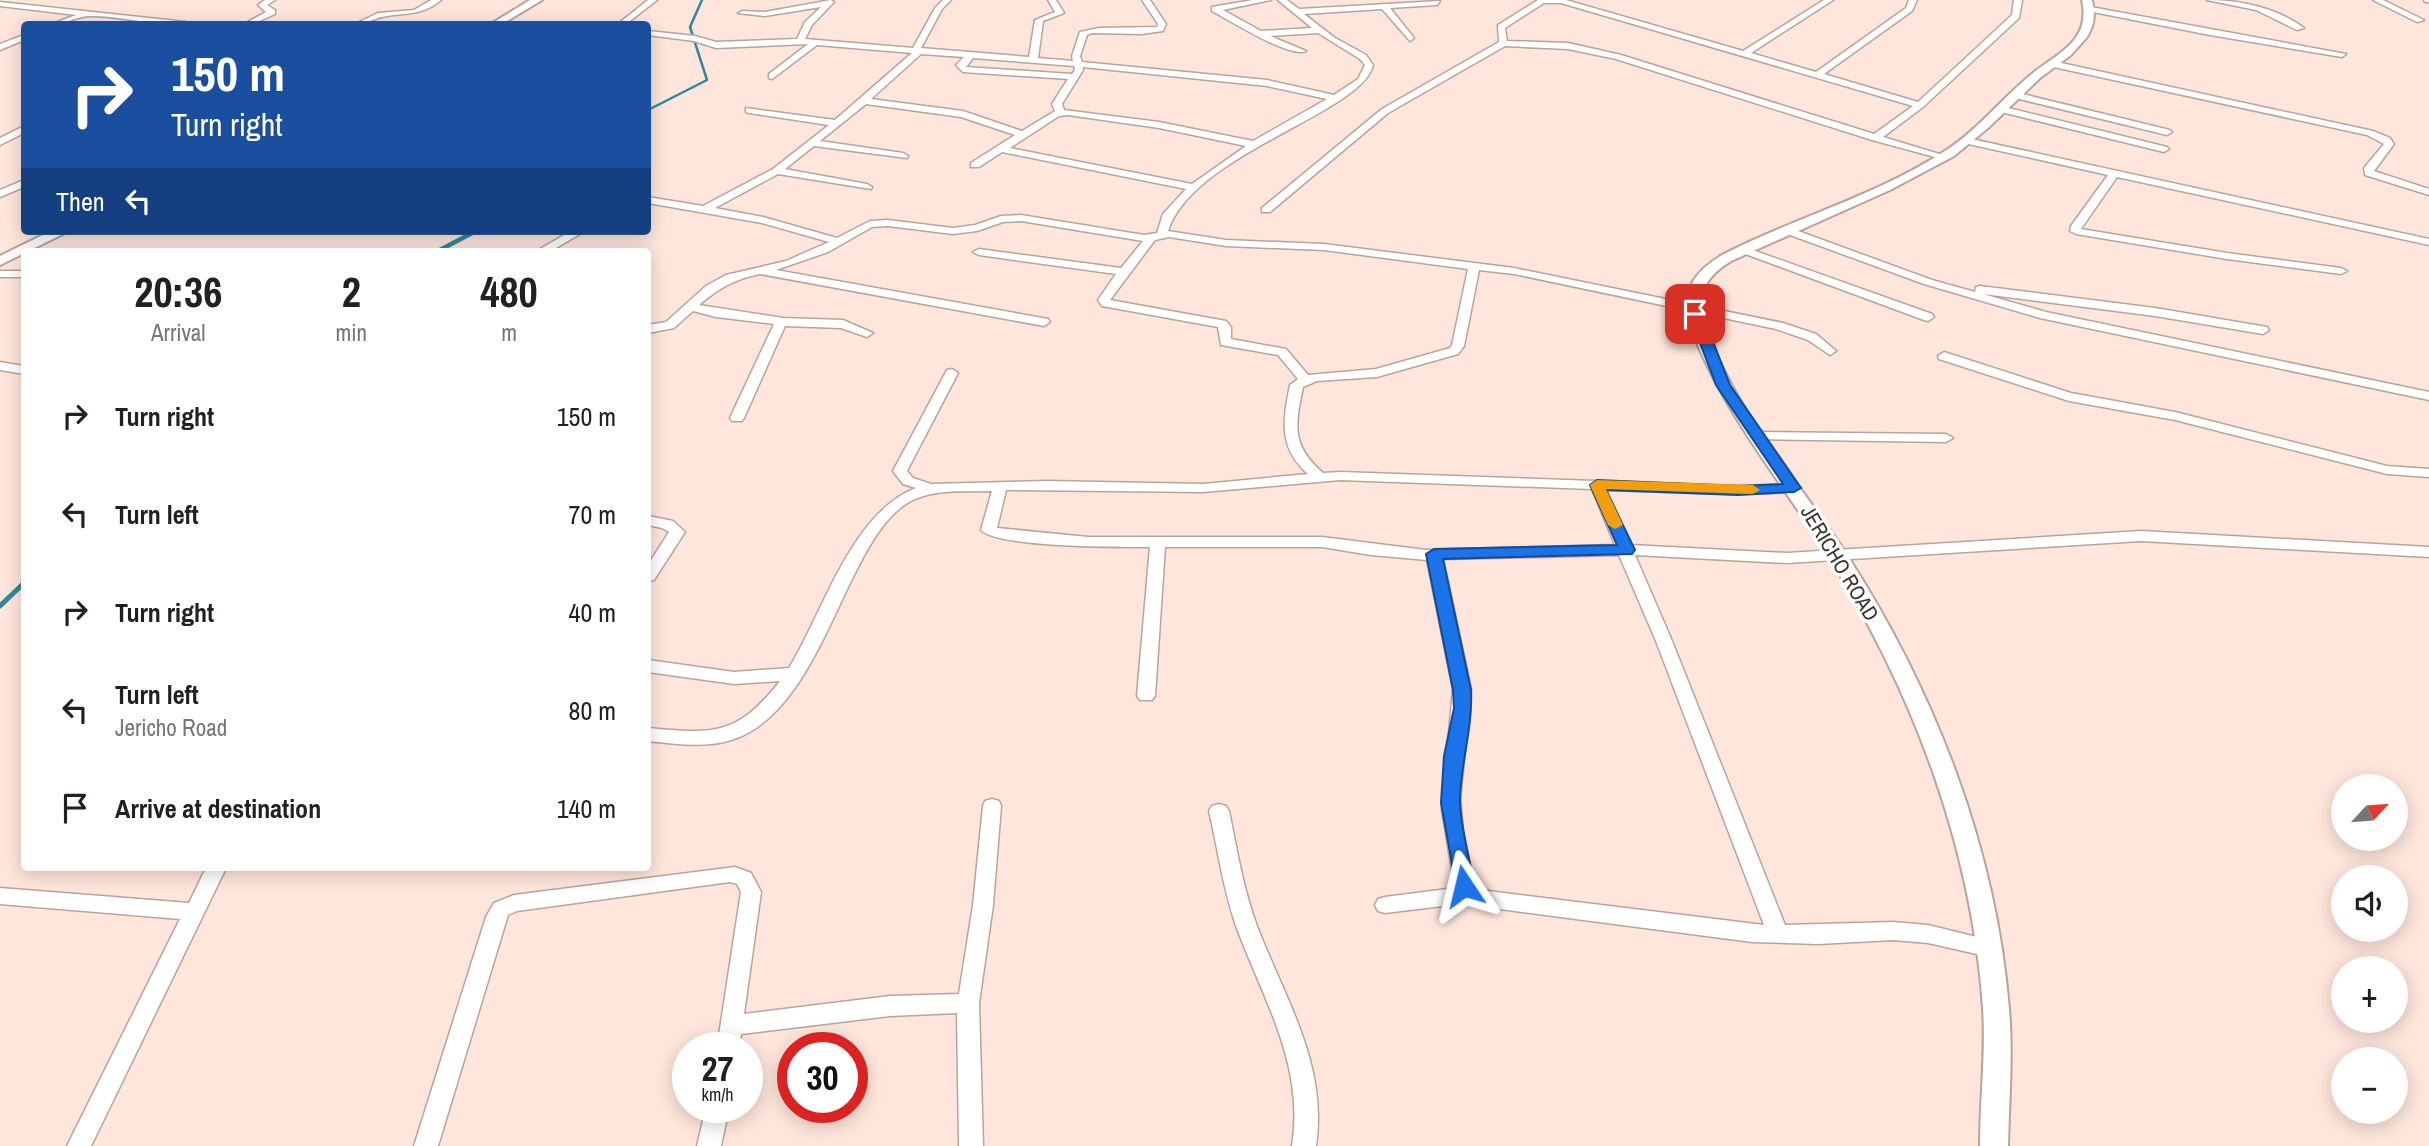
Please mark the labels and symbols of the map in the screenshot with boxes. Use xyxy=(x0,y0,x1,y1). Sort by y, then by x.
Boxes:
pin xyxy=(1665,284,1725,344)
street label: JERICHO ROAD xyxy=(1794,500,1886,626)
north arrow xyxy=(2331,774,2408,850)
position arrow xyxy=(1427,849,1501,923)
speed limit sign: 30 xyxy=(777,1032,868,1123)

